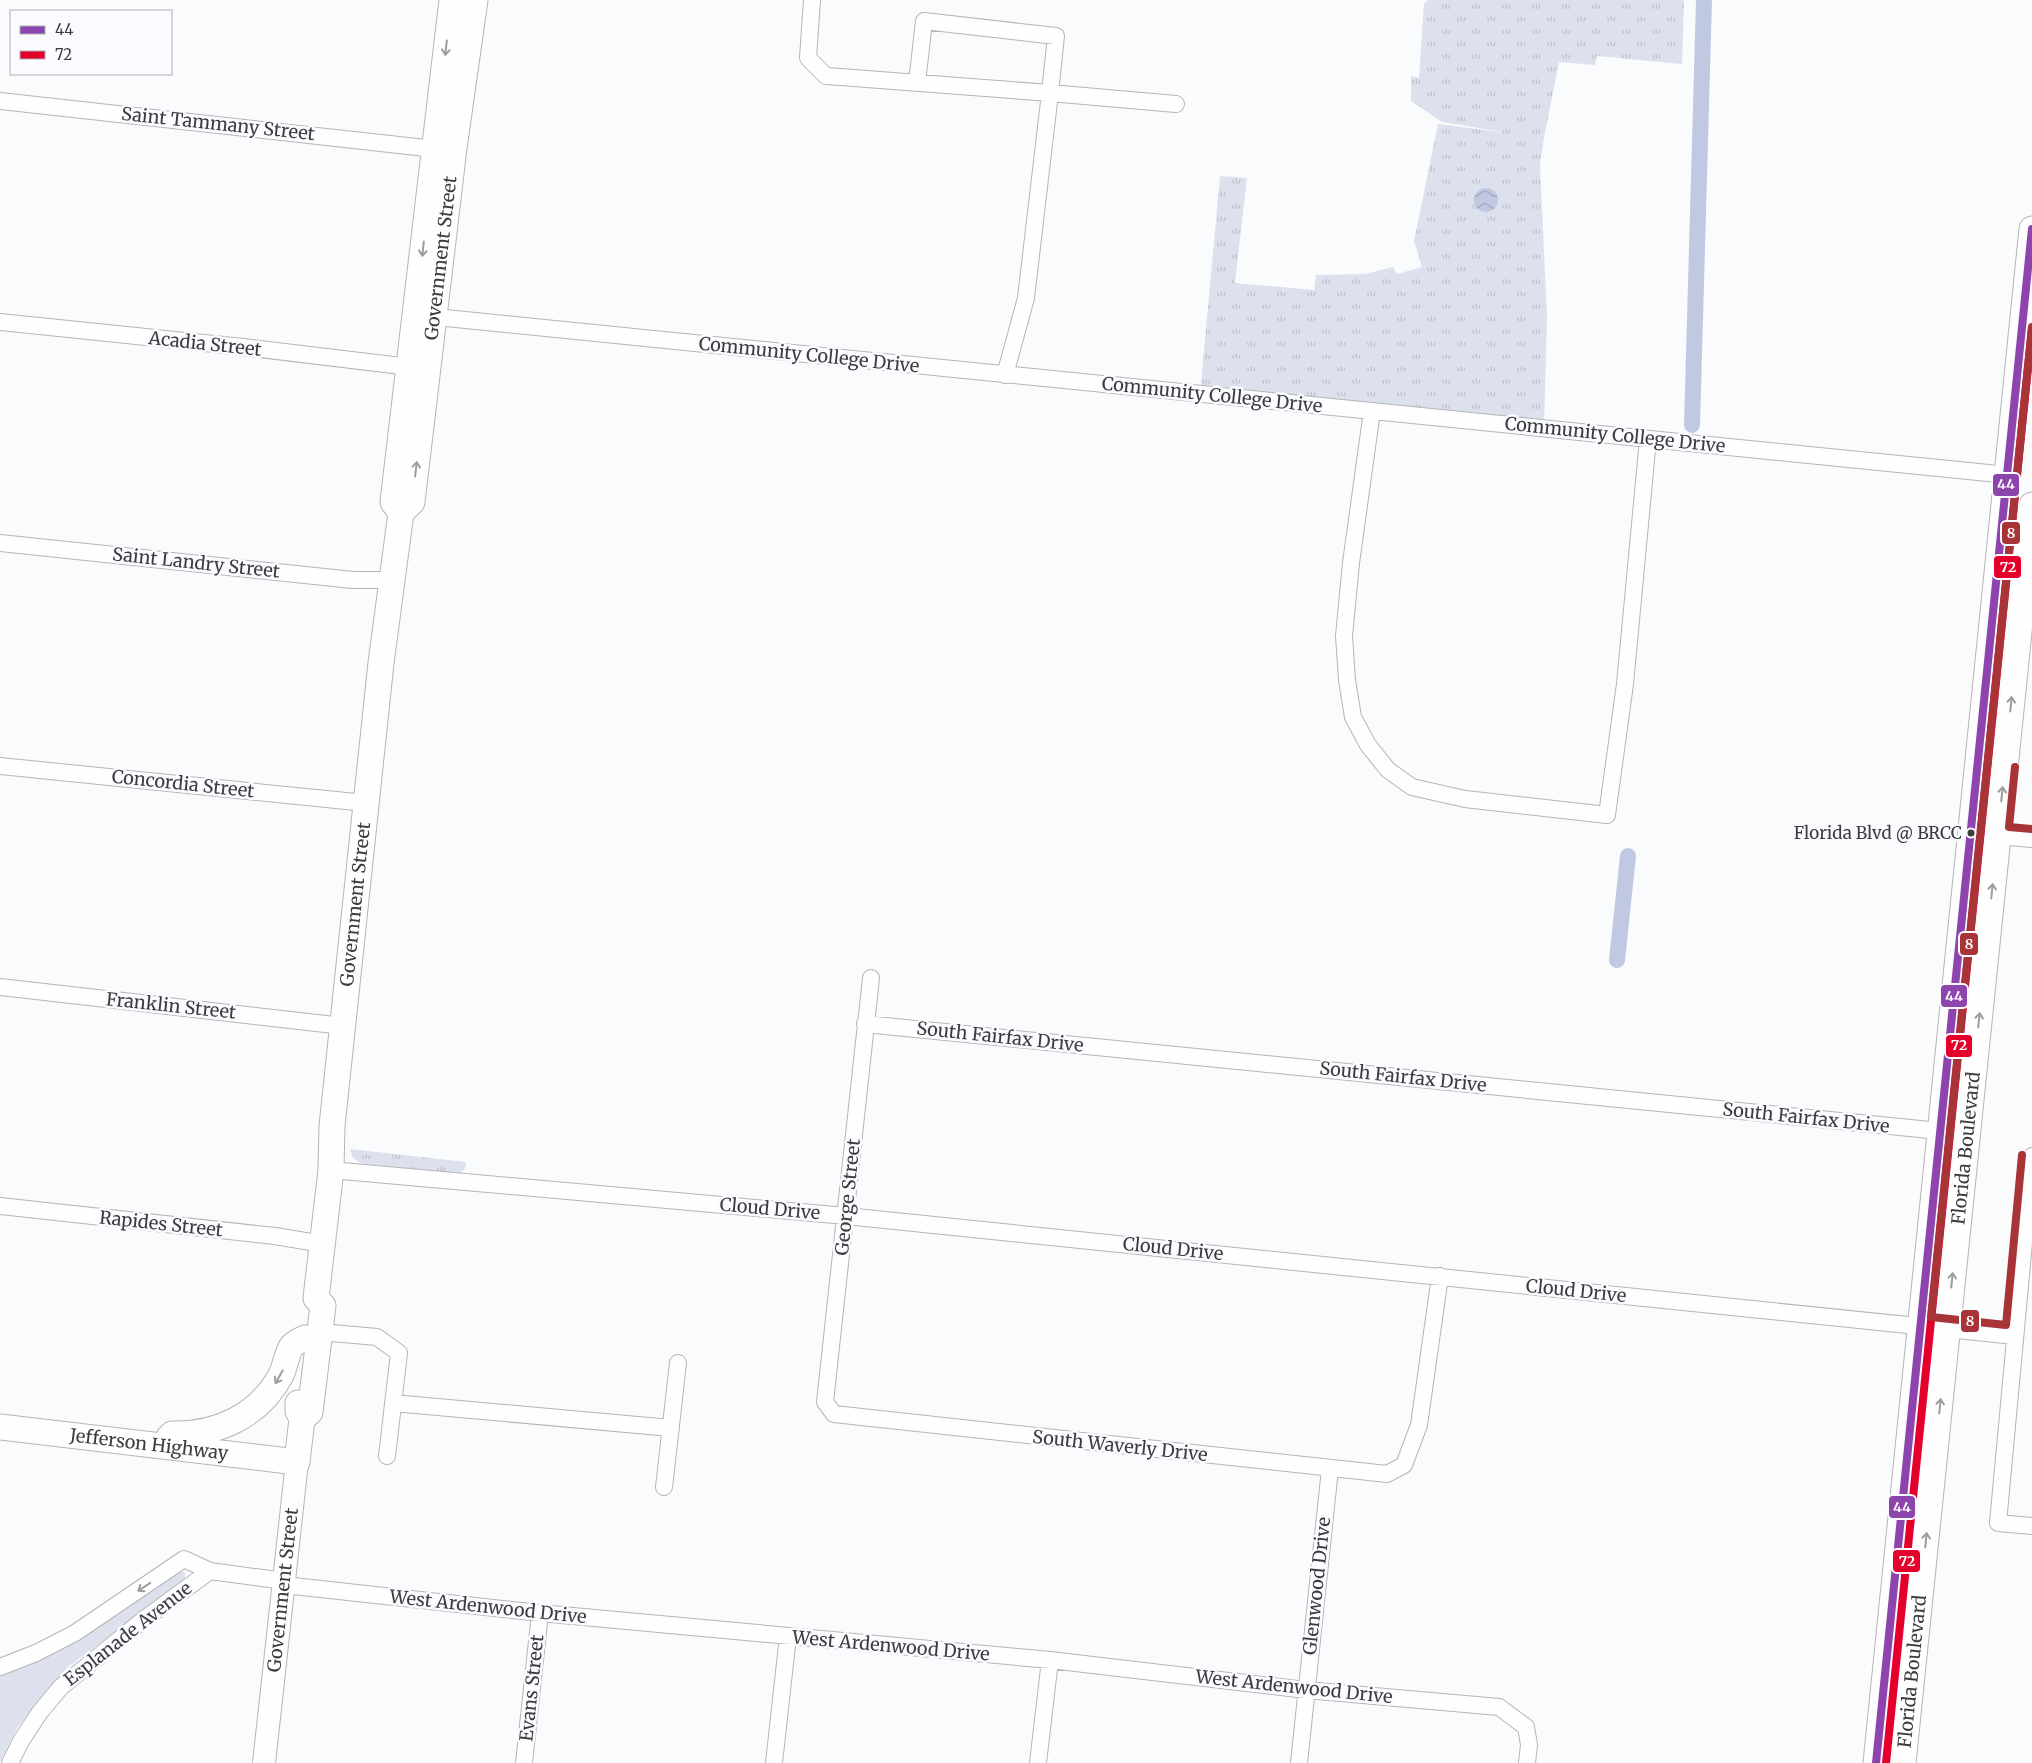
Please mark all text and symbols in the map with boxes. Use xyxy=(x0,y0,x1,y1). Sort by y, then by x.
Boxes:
legend xyxy=(10,10,172,75)
text: 44 xyxy=(55,20,73,39)
one-way arrow xyxy=(441,40,451,56)
text: 72 xyxy=(55,45,72,64)
street label: Saint Tammany Street xyxy=(120,102,316,145)
street label: Government Street xyxy=(419,175,462,341)
one-way arrow xyxy=(418,240,428,256)
street label: Acadia Street xyxy=(146,326,263,361)
street label: Community College Drive xyxy=(698,331,920,378)
street label: Community College Drive xyxy=(1101,371,1323,418)
street label: Community College Drive xyxy=(1504,411,1726,458)
one-way arrow xyxy=(411,461,421,477)
line badge: 44 xyxy=(1992,473,2020,497)
text: 44 xyxy=(1997,475,2015,493)
line badge: 8 xyxy=(2001,521,2021,545)
text: 8 xyxy=(2007,524,2016,542)
street label: Saint Landry Street xyxy=(111,542,281,583)
line badge: 72 xyxy=(1993,555,2022,579)
text: 72 xyxy=(2000,558,2016,576)
one-way arrow xyxy=(2007,696,2016,712)
street label: Concordia Street xyxy=(111,765,255,802)
one-way arrow xyxy=(1997,787,2007,803)
street label: Government Street xyxy=(335,821,375,987)
place label: Florida Blvd @ BRCC xyxy=(1794,822,1962,844)
marker: Florida Blvd @ BRCC xyxy=(1966,828,1976,838)
one-way arrow xyxy=(1987,883,1997,899)
line badge: 8 xyxy=(1959,932,1979,956)
text: 8 xyxy=(1965,935,1974,953)
line badge: 44 xyxy=(1940,984,1968,1008)
street label: Franklin Street xyxy=(105,987,237,1024)
text: 44 xyxy=(1945,987,1963,1005)
one-way arrow xyxy=(1974,1012,1984,1028)
street label: South Fairfax Drive xyxy=(915,1016,1085,1057)
line badge: 72 xyxy=(1945,1034,1973,1058)
text: 72 xyxy=(1951,1036,1967,1054)
street label: South Fairfax Drive xyxy=(1318,1056,1488,1097)
street label: Florida Boulevard xyxy=(1946,1071,1985,1226)
street label: South Fairfax Drive xyxy=(1721,1097,1891,1138)
street label: George Street xyxy=(830,1137,865,1256)
street label: Cloud Drive xyxy=(719,1193,821,1224)
street label: Rapides Street xyxy=(98,1206,224,1241)
street label: Cloud Drive xyxy=(1122,1232,1224,1265)
one-way arrow xyxy=(1947,1273,1957,1289)
street label: Cloud Drive xyxy=(1525,1274,1627,1307)
line badge: 8 xyxy=(1960,1309,1980,1333)
text: 8 xyxy=(1966,1312,1975,1330)
one-way arrow xyxy=(274,1369,284,1384)
one-way arrow xyxy=(1935,1399,1944,1415)
street label: Jefferson Highway xyxy=(68,1423,230,1465)
street label: South Waverly Drive xyxy=(1031,1425,1209,1466)
line badge: 44 xyxy=(1888,1495,1916,1519)
text: 44 xyxy=(1893,1498,1911,1516)
street label: Government Street xyxy=(262,1507,303,1673)
street label: Glenwood Drive xyxy=(1298,1516,1335,1656)
one-way arrow xyxy=(1921,1533,1931,1549)
line badge: 72 xyxy=(1892,1549,1921,1573)
text: 72 xyxy=(1899,1552,1915,1570)
street label: Esplanade Avenue xyxy=(59,1577,196,1691)
one-way arrow xyxy=(137,1582,151,1592)
street label: West Ardenwood Drive xyxy=(387,1585,588,1628)
street label: Florida Boulevard xyxy=(1893,1594,1931,1749)
street label: West Ardenwood Drive xyxy=(790,1625,991,1666)
street label: Evans Street xyxy=(514,1633,549,1742)
street label: West Ardenwood Drive xyxy=(1193,1665,1394,1708)

